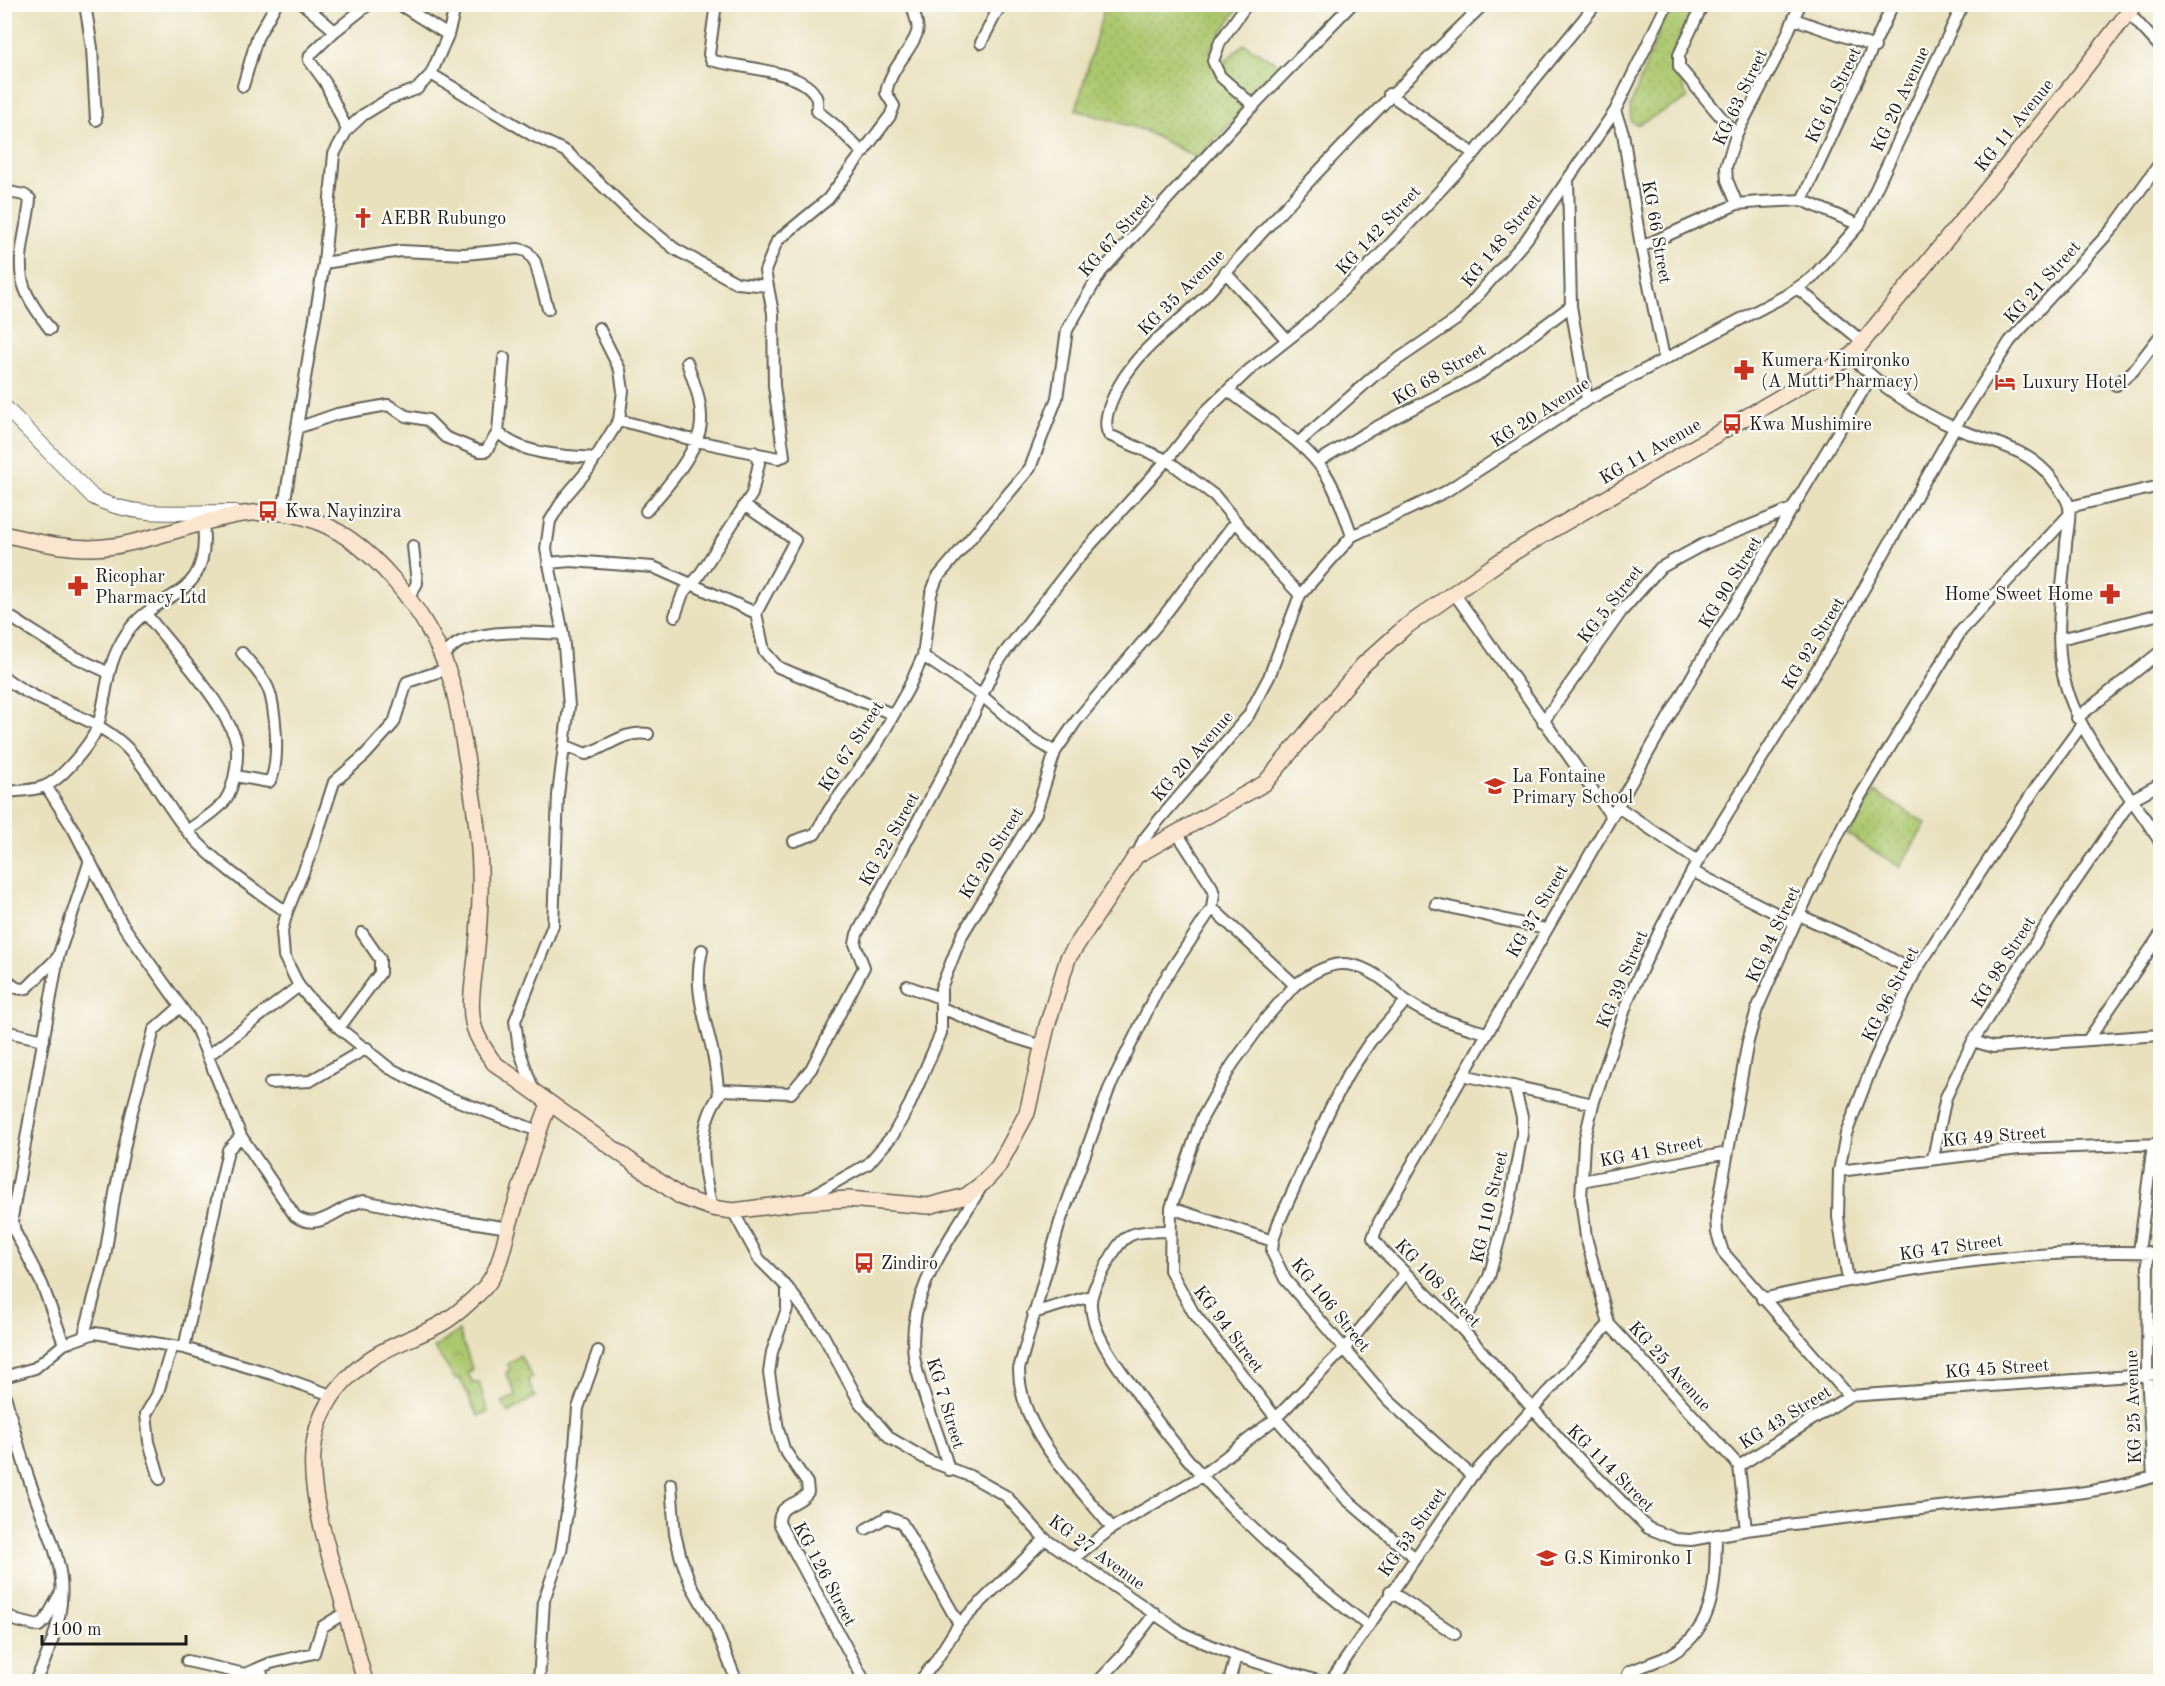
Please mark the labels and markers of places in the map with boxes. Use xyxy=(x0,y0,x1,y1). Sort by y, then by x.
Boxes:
church icon: AEBR Rubungo xyxy=(351,206,375,230)
place label: AEBR Rubungo xyxy=(380,210,506,228)
place label: Kumera Kimironko (A Mutti Pharmacy) xyxy=(1761,352,1919,391)
pharmacy icon: Kumera Kimironko (A Mutti Pharmacy) xyxy=(1732,358,1756,382)
hotel icon: Luxury Hotel xyxy=(1993,370,2017,394)
place label: Luxury Hotel xyxy=(2022,374,2127,392)
bus stop icon: Kwa Mushimire xyxy=(1720,412,1744,436)
place label: Kwa Mushimire xyxy=(1749,416,1872,434)
bus stop icon: Kwa Nayinzira xyxy=(256,499,280,523)
place label: Kwa Nayinzira xyxy=(285,503,402,521)
place label: Ricophar Pharmacy Ltd xyxy=(95,568,207,607)
pharmacy icon: Ricophar Pharmacy Ltd xyxy=(66,574,90,598)
pharmacy icon: Home Sweet Home xyxy=(2098,582,2122,606)
place label: Home Sweet Home xyxy=(1944,586,2093,604)
place label: La Fontaine Primary School xyxy=(1512,768,1633,807)
school or university icon: La Fontaine Primary School xyxy=(1483,774,1507,798)
bus stop icon: Zindiro xyxy=(852,1251,876,1275)
place label: Zindiro xyxy=(881,1255,938,1273)
school or university icon: G.S Kimironko I xyxy=(1535,1546,1559,1570)
place label: G.S Kimironko I xyxy=(1564,1550,1692,1568)

